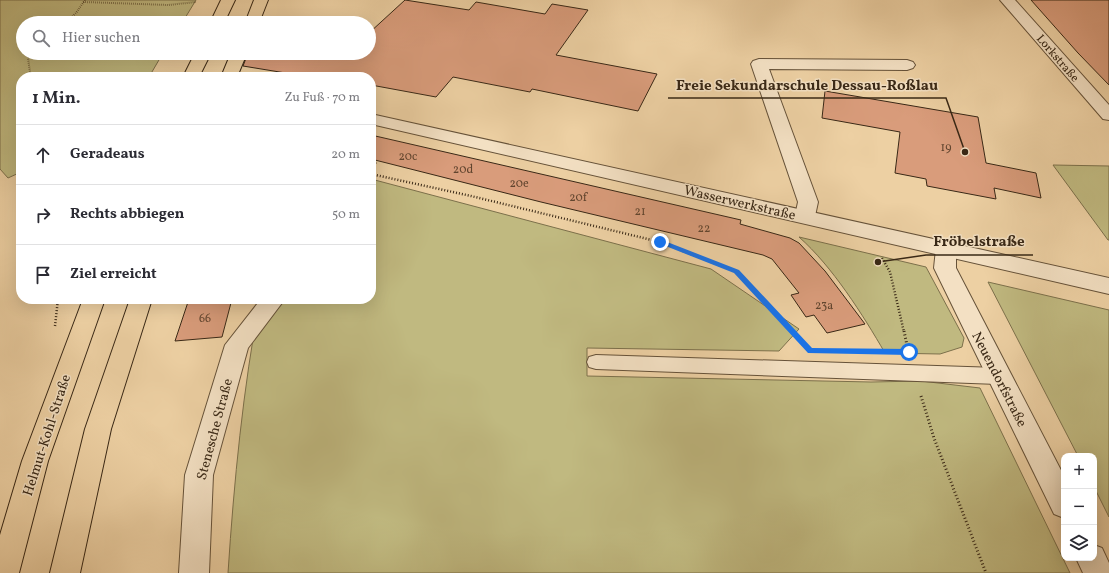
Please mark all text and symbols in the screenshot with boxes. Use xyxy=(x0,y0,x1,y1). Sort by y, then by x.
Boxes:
search box xyxy=(16,16,376,60)
icon: search xyxy=(30,27,52,49)
text: Hier suchen xyxy=(62,28,140,49)
street label: Lorkstraße xyxy=(1032,32,1082,86)
callout: Freie Sekundarschule Dessau-Roßlau xyxy=(668,71,946,98)
text: Freie Sekundarschule Dessau-Roßlau xyxy=(676,76,938,97)
text: 1 Min. xyxy=(32,87,81,110)
text: Zu Fuß · 70 m xyxy=(284,89,360,107)
house number: 19 xyxy=(941,140,951,156)
icon: ahead xyxy=(32,144,54,166)
text: Geradeaus xyxy=(70,144,145,165)
text: 20 m xyxy=(331,146,360,164)
house number: 20c xyxy=(399,149,417,165)
house number: 20d xyxy=(453,162,473,178)
house number: 20e xyxy=(509,176,529,192)
street label: Wasserwerkstraße xyxy=(682,181,798,226)
house number: 20f xyxy=(569,190,589,206)
icon: right xyxy=(32,204,54,226)
text: Rechts abbiegen xyxy=(70,204,185,225)
house number: 21 xyxy=(634,204,646,220)
text: 50 m xyxy=(332,206,360,224)
house number: 22 xyxy=(698,221,710,237)
callout: Fröbelstraße xyxy=(926,228,1033,255)
text: Fröbelstraße xyxy=(933,232,1025,253)
route end xyxy=(651,233,669,251)
icon: arrive xyxy=(32,264,54,286)
text: Ziel erreicht xyxy=(70,264,157,285)
house number: 23a xyxy=(815,298,833,314)
house number: 66 xyxy=(199,311,211,327)
street label: Neuendorfstraße xyxy=(966,329,1031,431)
route start xyxy=(900,343,918,361)
street label: Helmut-Kohl-Straße xyxy=(19,372,76,499)
street label: Stenesche Straße xyxy=(193,376,238,482)
map controls xyxy=(1061,453,1097,561)
button: + xyxy=(1061,453,1097,489)
button: − xyxy=(1061,489,1097,525)
button: layers xyxy=(1061,525,1097,561)

